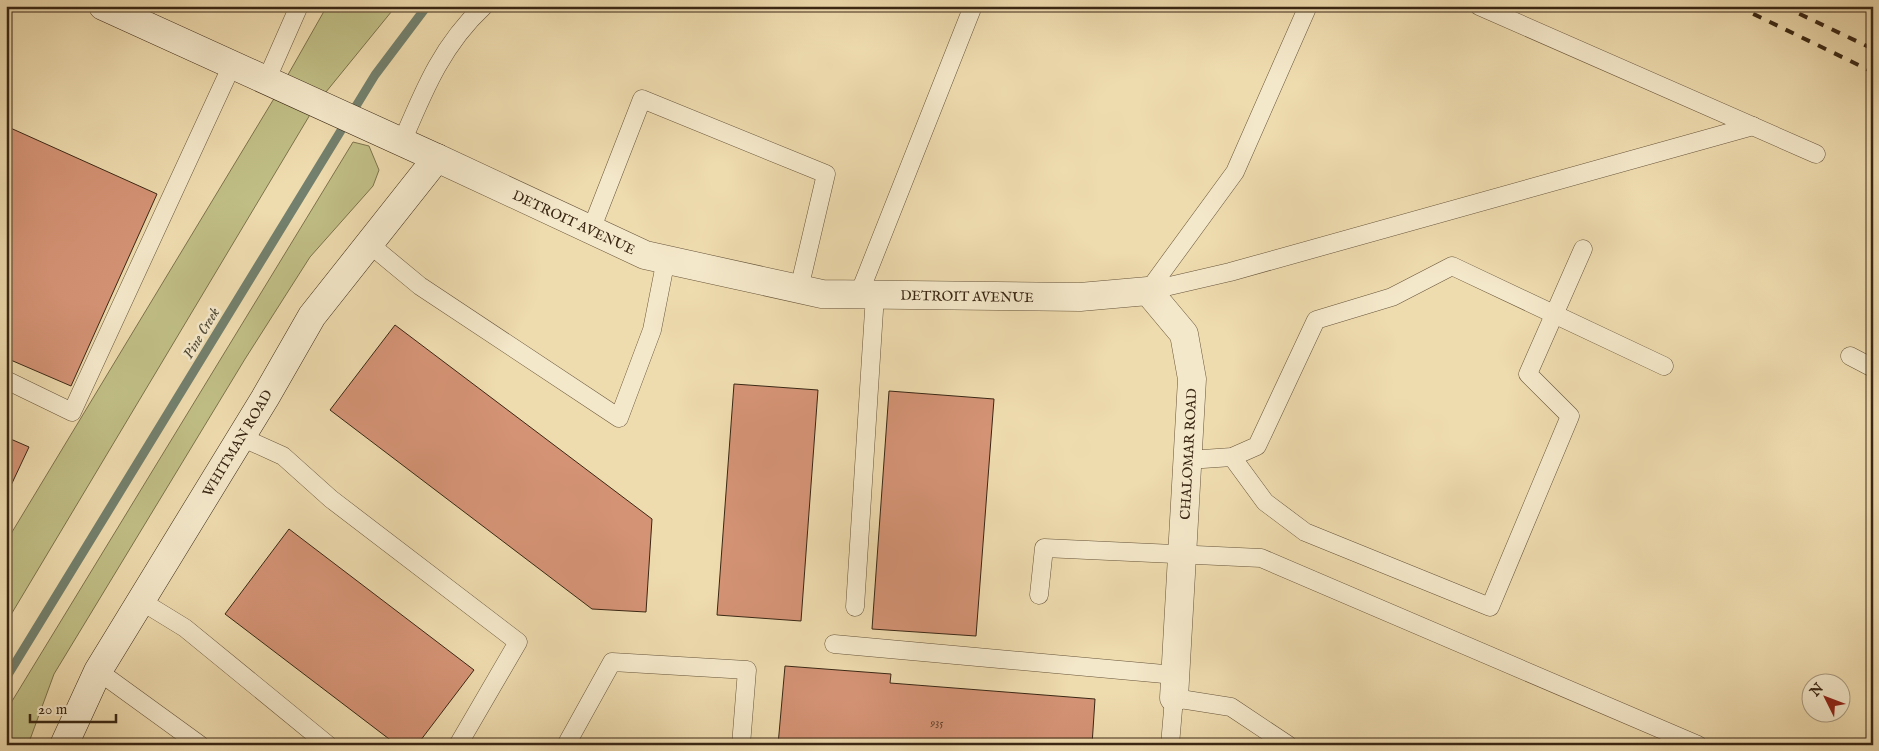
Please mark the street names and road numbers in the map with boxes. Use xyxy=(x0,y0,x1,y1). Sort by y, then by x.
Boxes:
street label: DETROIT AVENUE xyxy=(509,187,638,259)
street label: DETROIT AVENUE xyxy=(900,287,1034,307)
street label: WHITMAN ROAD xyxy=(199,387,277,500)
street label: CHALOMAR ROAD xyxy=(1177,388,1201,520)

